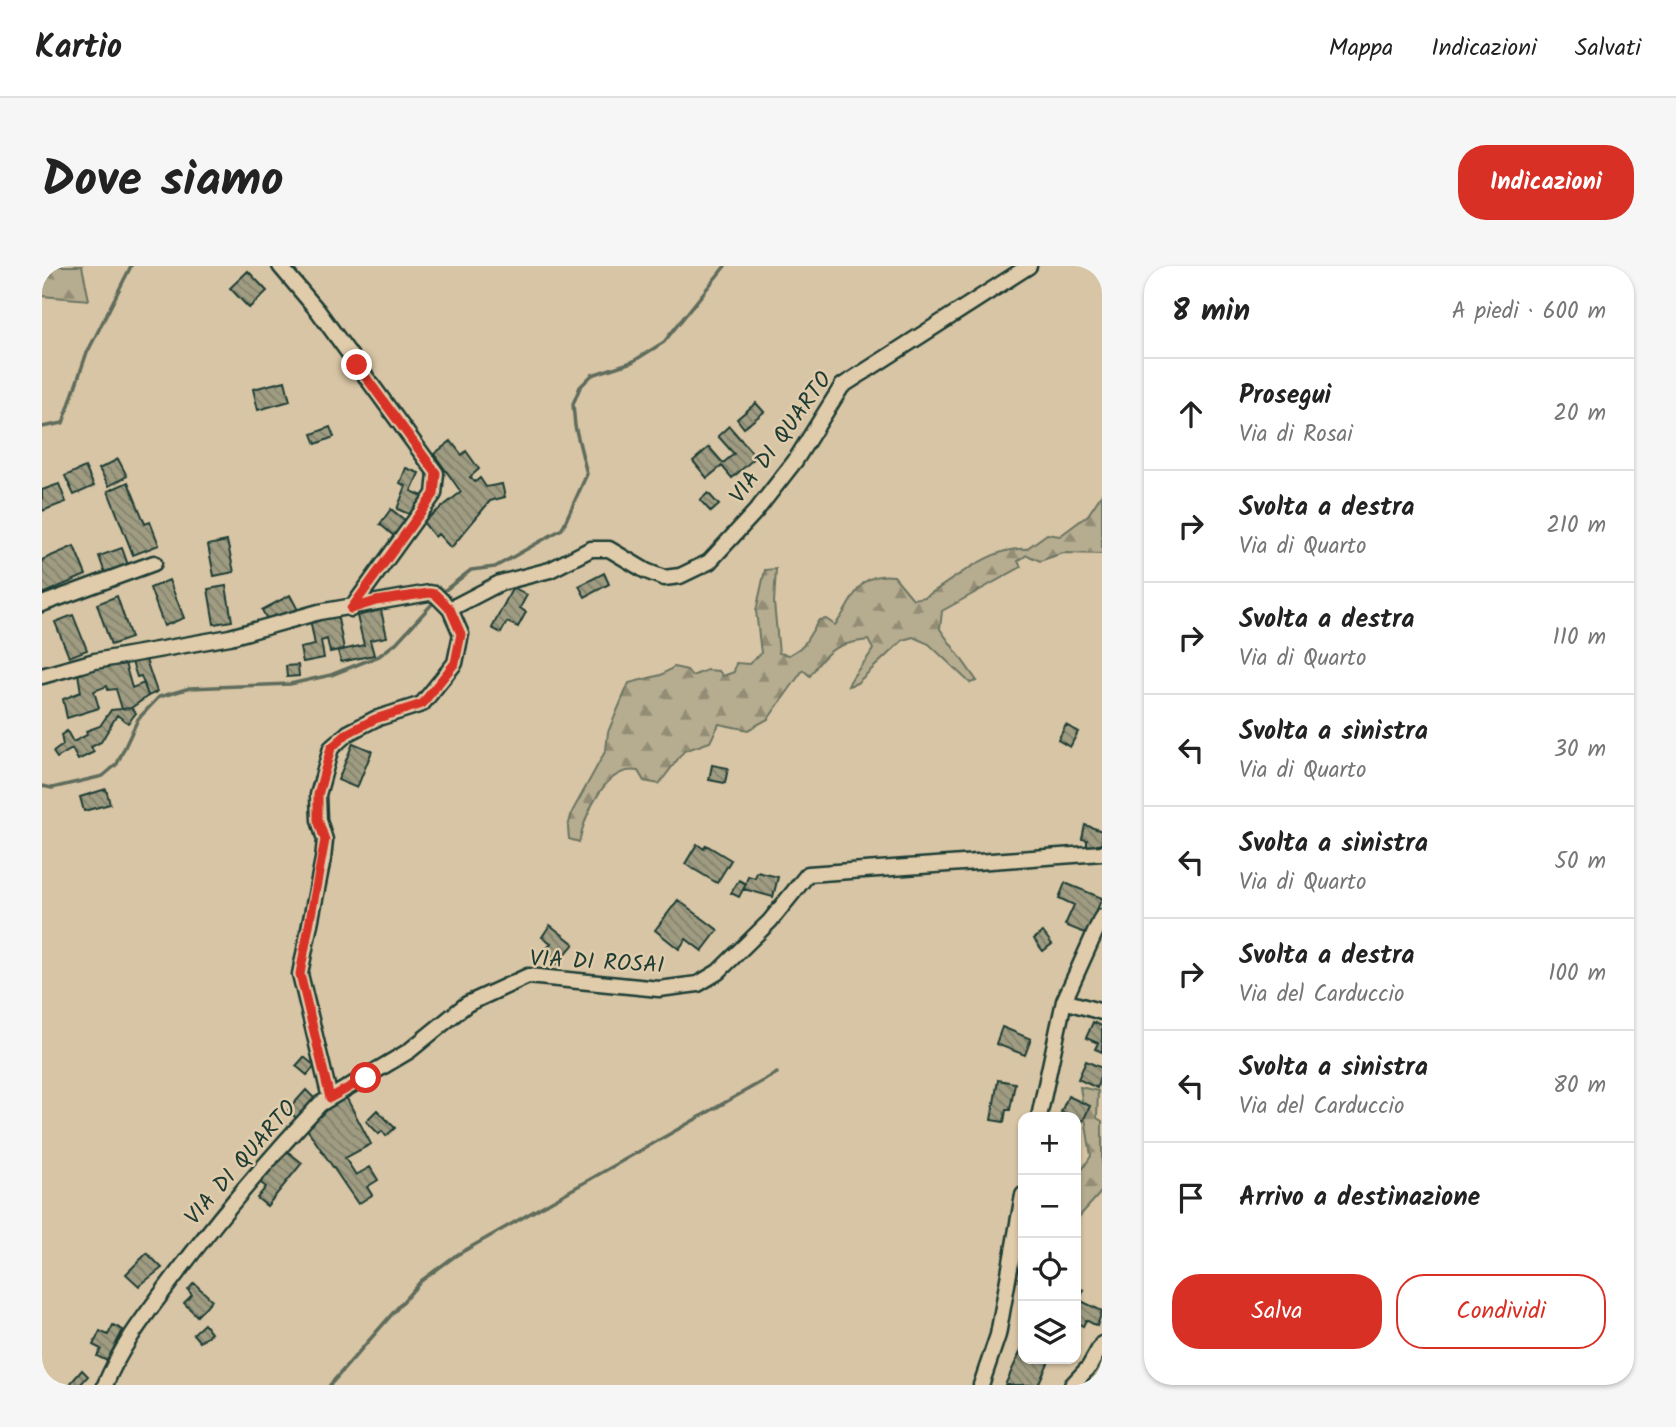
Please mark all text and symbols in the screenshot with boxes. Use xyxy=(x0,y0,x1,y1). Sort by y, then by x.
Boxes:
text: Kartio xyxy=(35,22,122,75)
text: Mappa xyxy=(1329,29,1393,68)
text: Indicazioni xyxy=(1431,29,1537,68)
text: Salvati xyxy=(1575,29,1641,68)
text: Dove siamo xyxy=(42,143,284,221)
button: Indicazioni xyxy=(1458,145,1634,220)
text: 8 min xyxy=(1172,288,1250,336)
text: A piedi · 600 m xyxy=(1452,294,1606,330)
route end xyxy=(341,349,372,380)
street label: VIA DI QUARTO xyxy=(721,364,842,512)
text: Prosegui xyxy=(1239,375,1331,417)
icon: ahead xyxy=(1172,395,1210,433)
text: 20 m xyxy=(1554,396,1606,432)
text: Via di Rosai xyxy=(1239,417,1353,453)
text: Svolta a destra xyxy=(1239,487,1415,529)
icon: right xyxy=(1172,507,1210,545)
text: 210 m xyxy=(1546,508,1606,544)
text: Via di Quarto xyxy=(1239,529,1366,565)
text: Svolta a destra xyxy=(1239,599,1415,641)
icon: right xyxy=(1172,619,1210,657)
text: 110 m xyxy=(1553,620,1606,656)
text: Via di Quarto xyxy=(1239,641,1366,677)
text: Svolta a sinistra xyxy=(1239,711,1428,753)
icon: left xyxy=(1172,731,1210,769)
text: 30 m xyxy=(1554,732,1606,768)
text: Via di Quarto xyxy=(1239,753,1366,789)
text: Svolta a sinistra xyxy=(1239,823,1428,865)
icon: left xyxy=(1172,843,1210,881)
text: 50 m xyxy=(1555,844,1606,880)
text: Via di Quarto xyxy=(1239,865,1366,901)
text: Svolta a destra xyxy=(1239,935,1415,977)
street label: VIA DI ROSAI xyxy=(529,941,665,984)
icon: right xyxy=(1172,955,1210,993)
text: 100 m xyxy=(1548,956,1606,992)
text: Via del Carduccio xyxy=(1239,977,1405,1013)
text: Svolta a sinistra xyxy=(1239,1047,1428,1089)
route start xyxy=(350,1062,381,1093)
icon: left xyxy=(1172,1067,1210,1105)
text: 80 m xyxy=(1553,1068,1606,1104)
text: Via del Carduccio xyxy=(1239,1089,1405,1125)
street label: VIA DI QUARTO xyxy=(177,1093,306,1234)
map controls xyxy=(1018,1112,1081,1364)
button: + xyxy=(1018,1112,1081,1175)
button: − xyxy=(1018,1175,1081,1238)
text: Arrivo a destinazione xyxy=(1239,1177,1480,1219)
icon: arrive xyxy=(1172,1179,1210,1217)
button: locate xyxy=(1018,1238,1081,1301)
button: Salva xyxy=(1172,1274,1382,1349)
button: Condividi xyxy=(1396,1274,1606,1349)
button: layers xyxy=(1018,1301,1081,1364)

